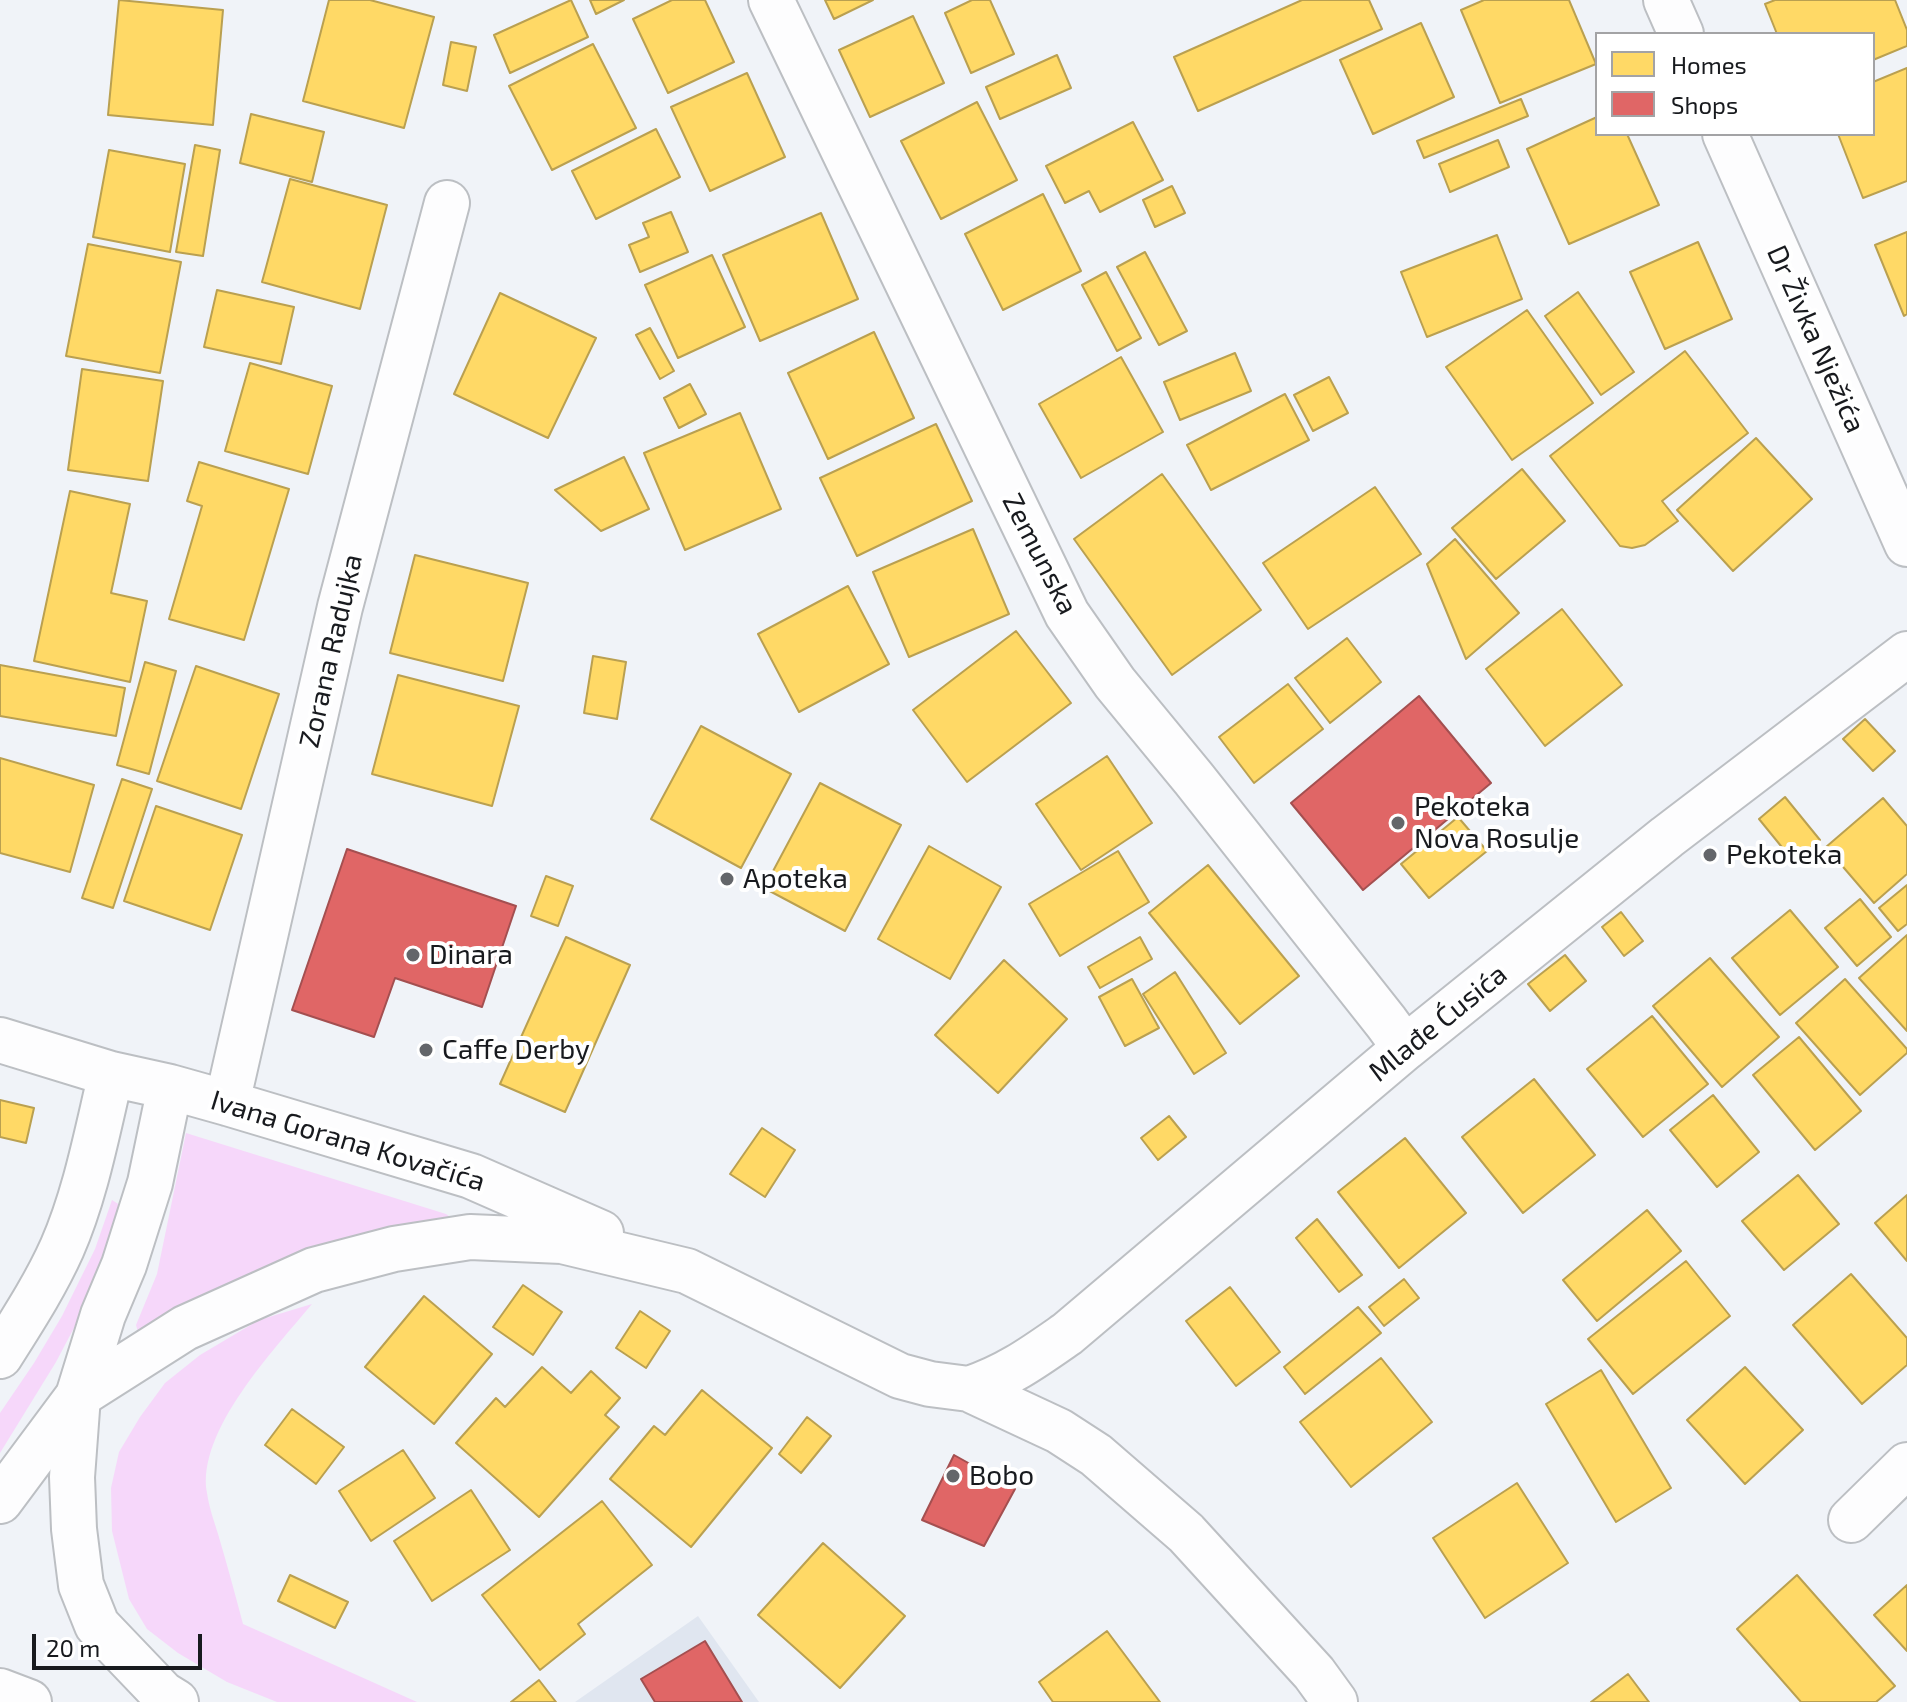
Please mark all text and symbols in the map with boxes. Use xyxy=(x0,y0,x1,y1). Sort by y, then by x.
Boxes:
legend xyxy=(1595,32,1875,136)
text: Homes xyxy=(1671,50,1747,79)
text: Shops xyxy=(1671,90,1738,119)
street label: Dr Živka Nježića xyxy=(1760,240,1872,438)
street label: Zemunska xyxy=(995,488,1085,620)
street label: Zorana Radujka xyxy=(292,551,370,751)
place label: Pekoteka Nova Rosulje xyxy=(1414,790,1579,856)
marker: Pekoteka Nova Rosulje xyxy=(1389,814,1407,832)
place label: Pekoteka xyxy=(1726,838,1842,872)
marker: Pekoteka xyxy=(1701,846,1719,864)
place label: Apoteka xyxy=(743,862,848,896)
marker: Apoteka xyxy=(718,870,736,888)
place label: Dinara xyxy=(429,938,513,972)
marker: Dinara xyxy=(404,946,422,964)
street label: Mlađe Ćusića xyxy=(1362,957,1514,1089)
place label: Caffe Derby xyxy=(442,1033,590,1067)
marker: Caffe Derby xyxy=(417,1041,435,1059)
street label: Ivana Gorana Kovačića xyxy=(207,1083,489,1199)
place label: Bobo xyxy=(969,1459,1034,1493)
marker: Bobo xyxy=(944,1467,962,1485)
scale bar xyxy=(36,1618,206,1668)
text: 20 m xyxy=(46,1633,100,1662)

